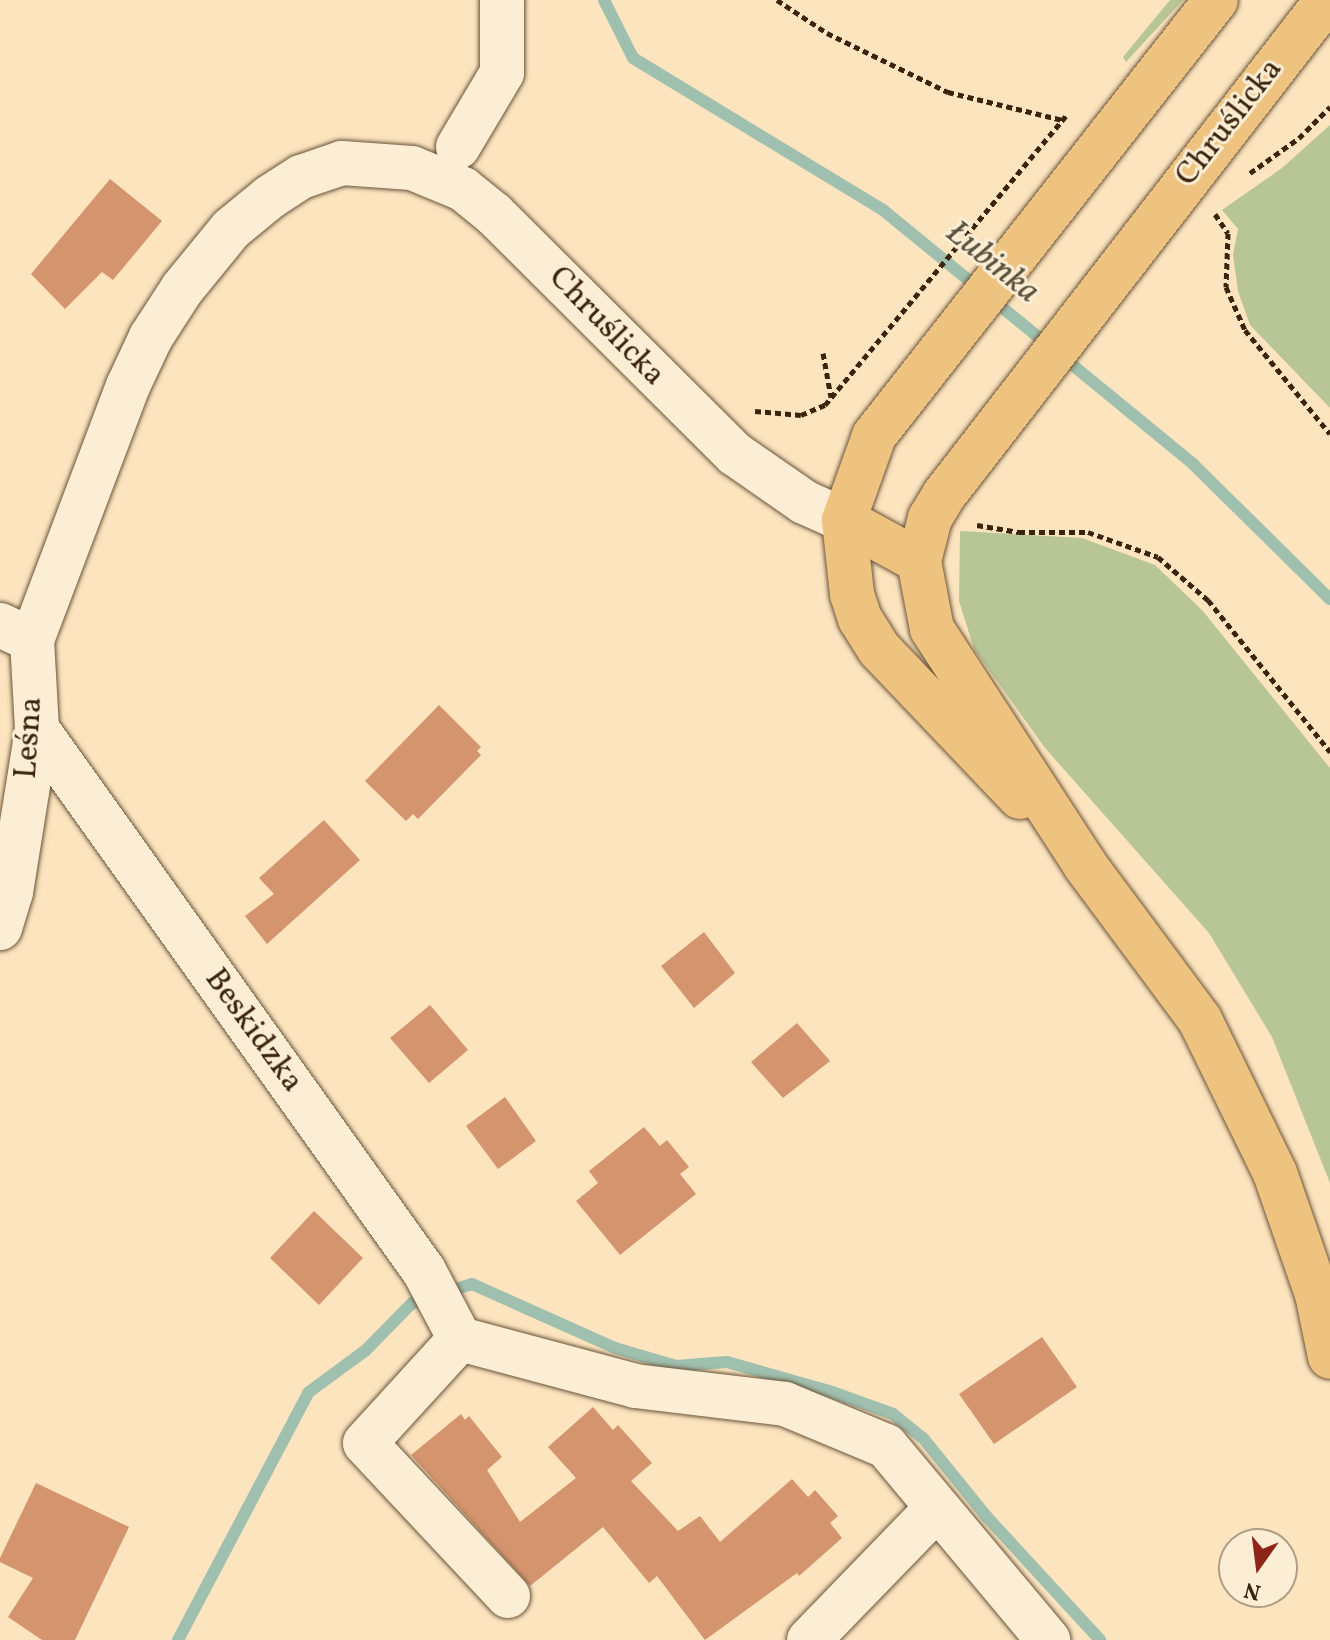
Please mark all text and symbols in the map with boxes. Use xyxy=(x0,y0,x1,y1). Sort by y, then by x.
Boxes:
street label: Chruślicka xyxy=(1168,52,1292,194)
water label: Łubinka xyxy=(937,213,1047,313)
street label: Chruślicka xyxy=(540,259,672,395)
street label: Leśna xyxy=(8,696,52,780)
street label: Beskidzka xyxy=(195,962,311,1100)
north arrow xyxy=(1218,1528,1298,1608)
text: N xyxy=(1241,1573,1264,1607)

